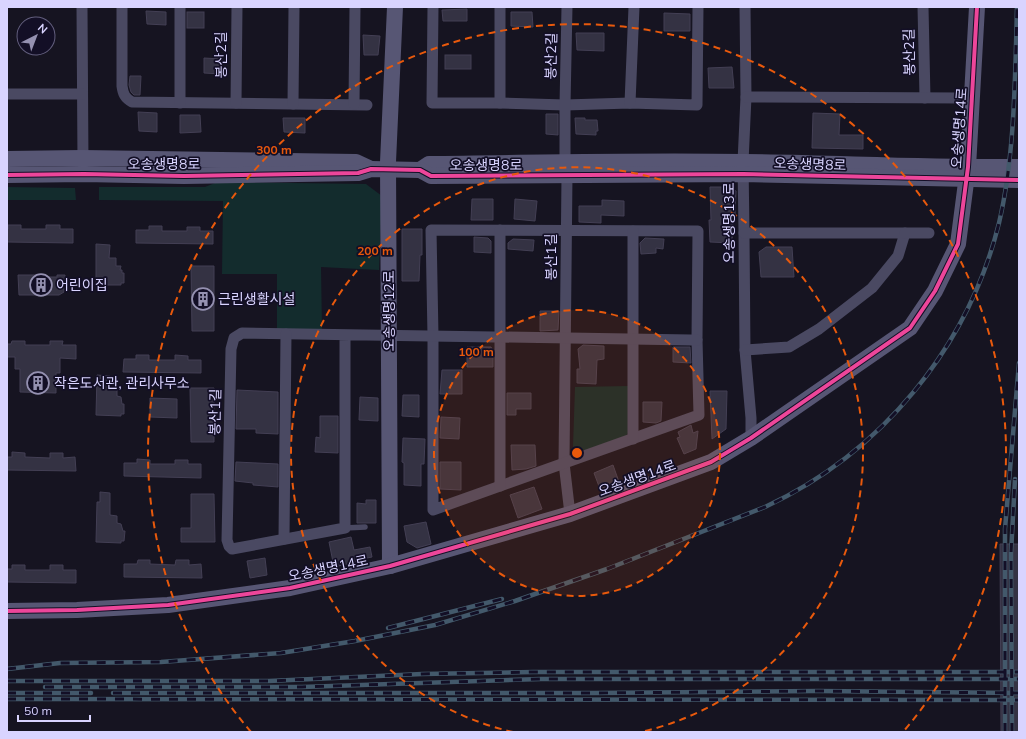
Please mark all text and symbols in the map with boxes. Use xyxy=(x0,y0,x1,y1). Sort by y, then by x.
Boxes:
north arrow xyxy=(16,16,56,56)
text: N xyxy=(35,21,50,37)
street label: 봉산2길 xyxy=(900,28,918,76)
street label: 봉산2길 xyxy=(212,31,230,79)
street label: 봉산2길 xyxy=(542,32,560,80)
street label: 오송생명14로 xyxy=(947,87,971,169)
text: 300 m xyxy=(256,142,292,157)
street label: 오송생명8로 xyxy=(773,154,847,174)
street label: 오송생명8로 xyxy=(128,155,201,173)
street label: 오송생명8로 xyxy=(450,156,523,174)
street label: 오송생명13로 xyxy=(720,182,738,264)
street label: 봉산1길 xyxy=(542,233,560,281)
text: 200 m xyxy=(357,243,393,258)
street label: 오송생명12로 xyxy=(380,270,398,352)
building icon: 어린이집 xyxy=(28,272,54,298)
place label: 어린이집 xyxy=(56,276,108,294)
building icon: 근린생활시설 xyxy=(190,286,216,312)
place label: 근린생활시설 xyxy=(218,290,295,308)
text: 100 m xyxy=(458,344,494,359)
building icon: 작은도서관, 관리사무소 xyxy=(25,370,51,396)
place label: 작은도서관, 관리사무소 xyxy=(54,374,190,392)
street label: 봉산1길 xyxy=(206,388,224,436)
centre of rings xyxy=(570,446,584,460)
street label: 오송생명14로 xyxy=(596,456,678,500)
street label: 오송생명14로 xyxy=(286,551,370,585)
scale bar xyxy=(18,697,90,723)
text: 50 m xyxy=(24,703,52,718)

